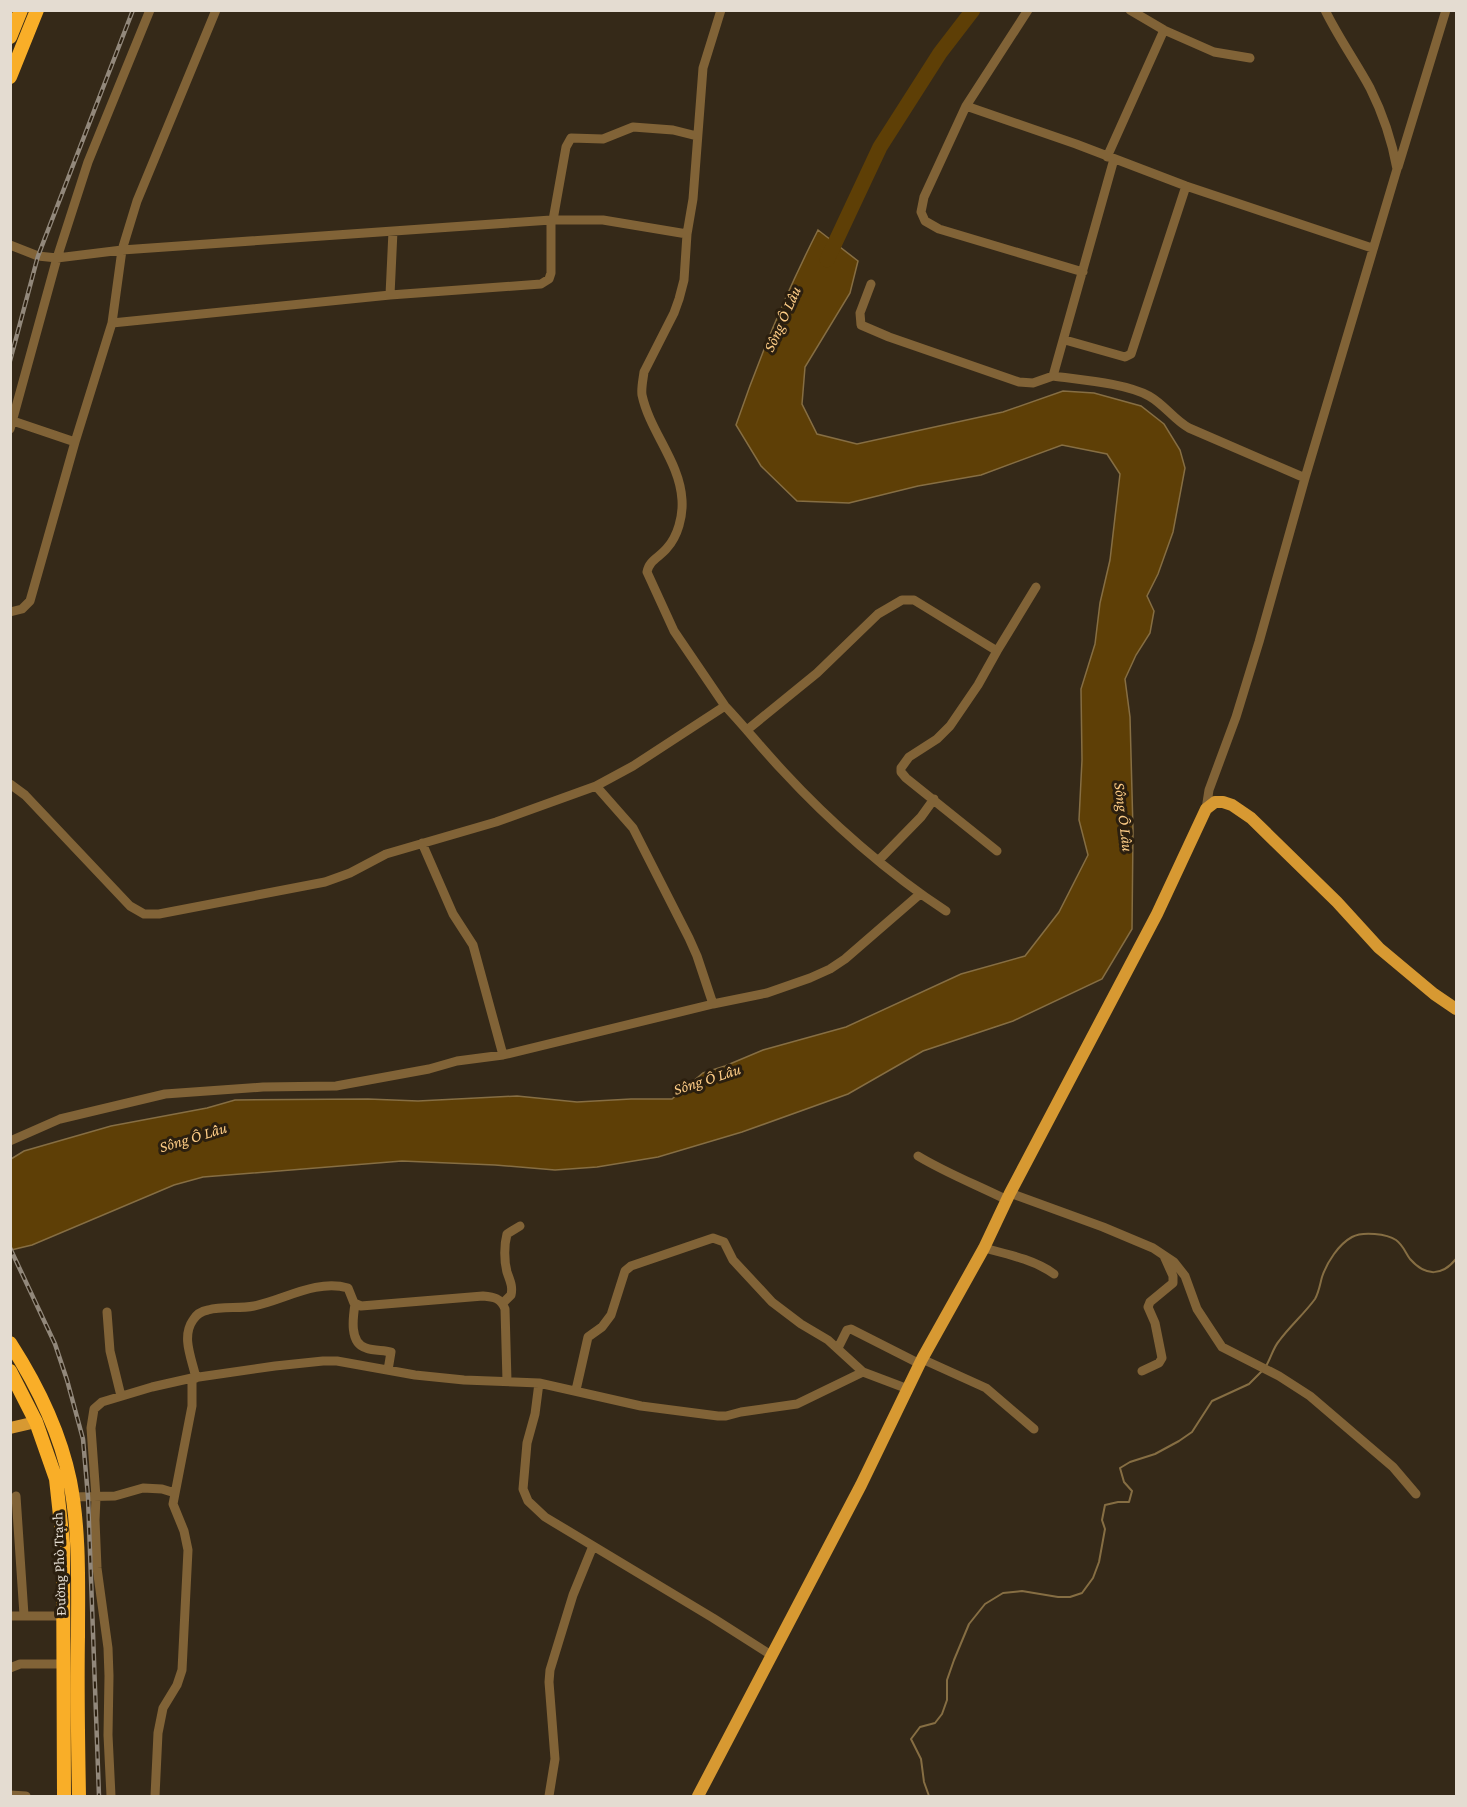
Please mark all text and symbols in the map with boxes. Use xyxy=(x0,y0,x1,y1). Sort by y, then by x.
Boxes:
water label: Sông Ô Lâu xyxy=(760,284,805,355)
water label: Sông Ô Lâu xyxy=(1110,781,1137,853)
water label: Sông Ô Lâu xyxy=(671,1060,743,1099)
water label: Sông Ô Lâu xyxy=(157,1119,229,1156)
street label: Đường Phò Trạch xyxy=(49,1512,70,1616)

